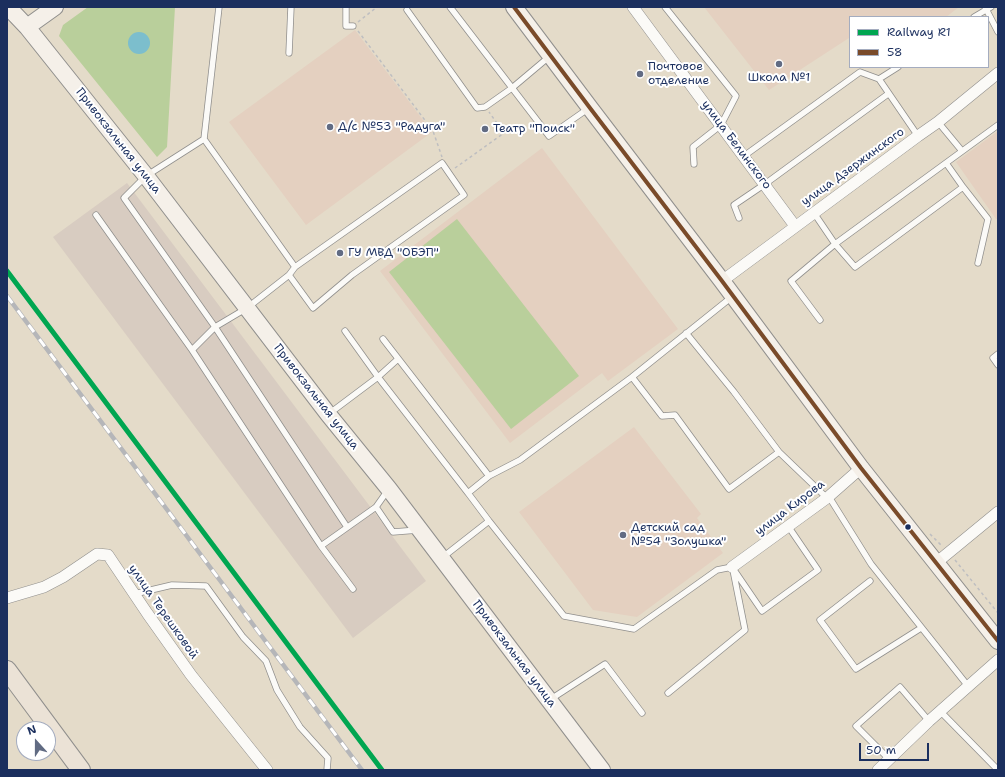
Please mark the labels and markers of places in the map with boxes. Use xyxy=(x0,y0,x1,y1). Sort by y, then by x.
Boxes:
marker: Школа №1 xyxy=(774,59,784,69)
place label: Почтовое отделение xyxy=(648,60,709,88)
marker: Почтовое отделение xyxy=(635,69,645,79)
place label: Школа №1 xyxy=(748,71,810,85)
place label: Д/с №53 "Радуга" xyxy=(338,120,445,134)
marker: Д/с №53 "Радуга" xyxy=(325,122,335,132)
place label: Театр "Поиск" xyxy=(493,122,575,136)
marker: Театр "Поиск" xyxy=(480,124,490,134)
place label: ГУ МВД "ОБЭП" xyxy=(348,246,439,260)
marker: ГУ МВД "ОБЭП" xyxy=(335,248,345,258)
place label: Детский сад №54 "Золушка" xyxy=(631,521,726,549)
unlabelled marker xyxy=(903,522,913,532)
marker: Детский сад №54 "Золушка" xyxy=(618,530,628,540)

